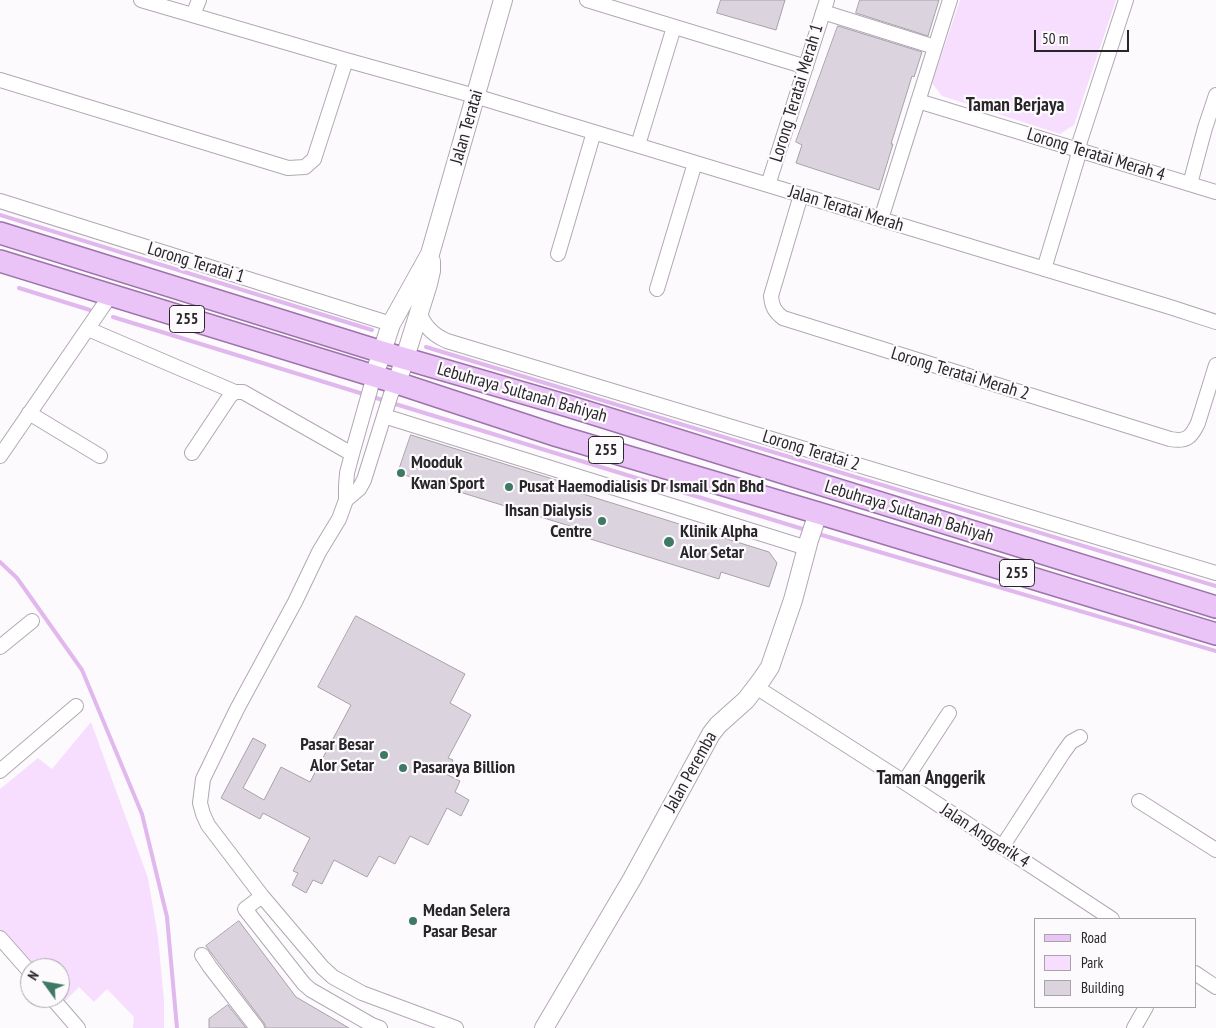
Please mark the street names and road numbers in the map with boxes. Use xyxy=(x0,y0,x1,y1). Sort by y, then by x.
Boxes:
street label: Lorong Teratai Merah 1 xyxy=(766,21,828,165)
street label: Jalan Teratai xyxy=(446,87,488,167)
street label: Lorong Teratai Merah 4 xyxy=(1024,124,1168,186)
street label: Jalan Teratai Merah xyxy=(786,181,906,237)
street label: Lorong Teratai 1 xyxy=(145,238,247,288)
road number: 255 xyxy=(170,306,204,332)
street label: Lorong Teratai Merah 2 xyxy=(888,343,1032,405)
street label: Lebuhraya Sultanah Bahiyah xyxy=(435,358,609,428)
street label: Lorong Teratai 2 xyxy=(760,426,862,476)
road number: 255 xyxy=(588,436,624,464)
street label: Lebuhraya Sultanah Bahiyah xyxy=(822,476,996,548)
road number: 255 xyxy=(1000,560,1034,586)
street label: Jalan Peremba xyxy=(660,728,722,816)
street label: Jalan Anggerik 4 xyxy=(936,799,1034,873)

